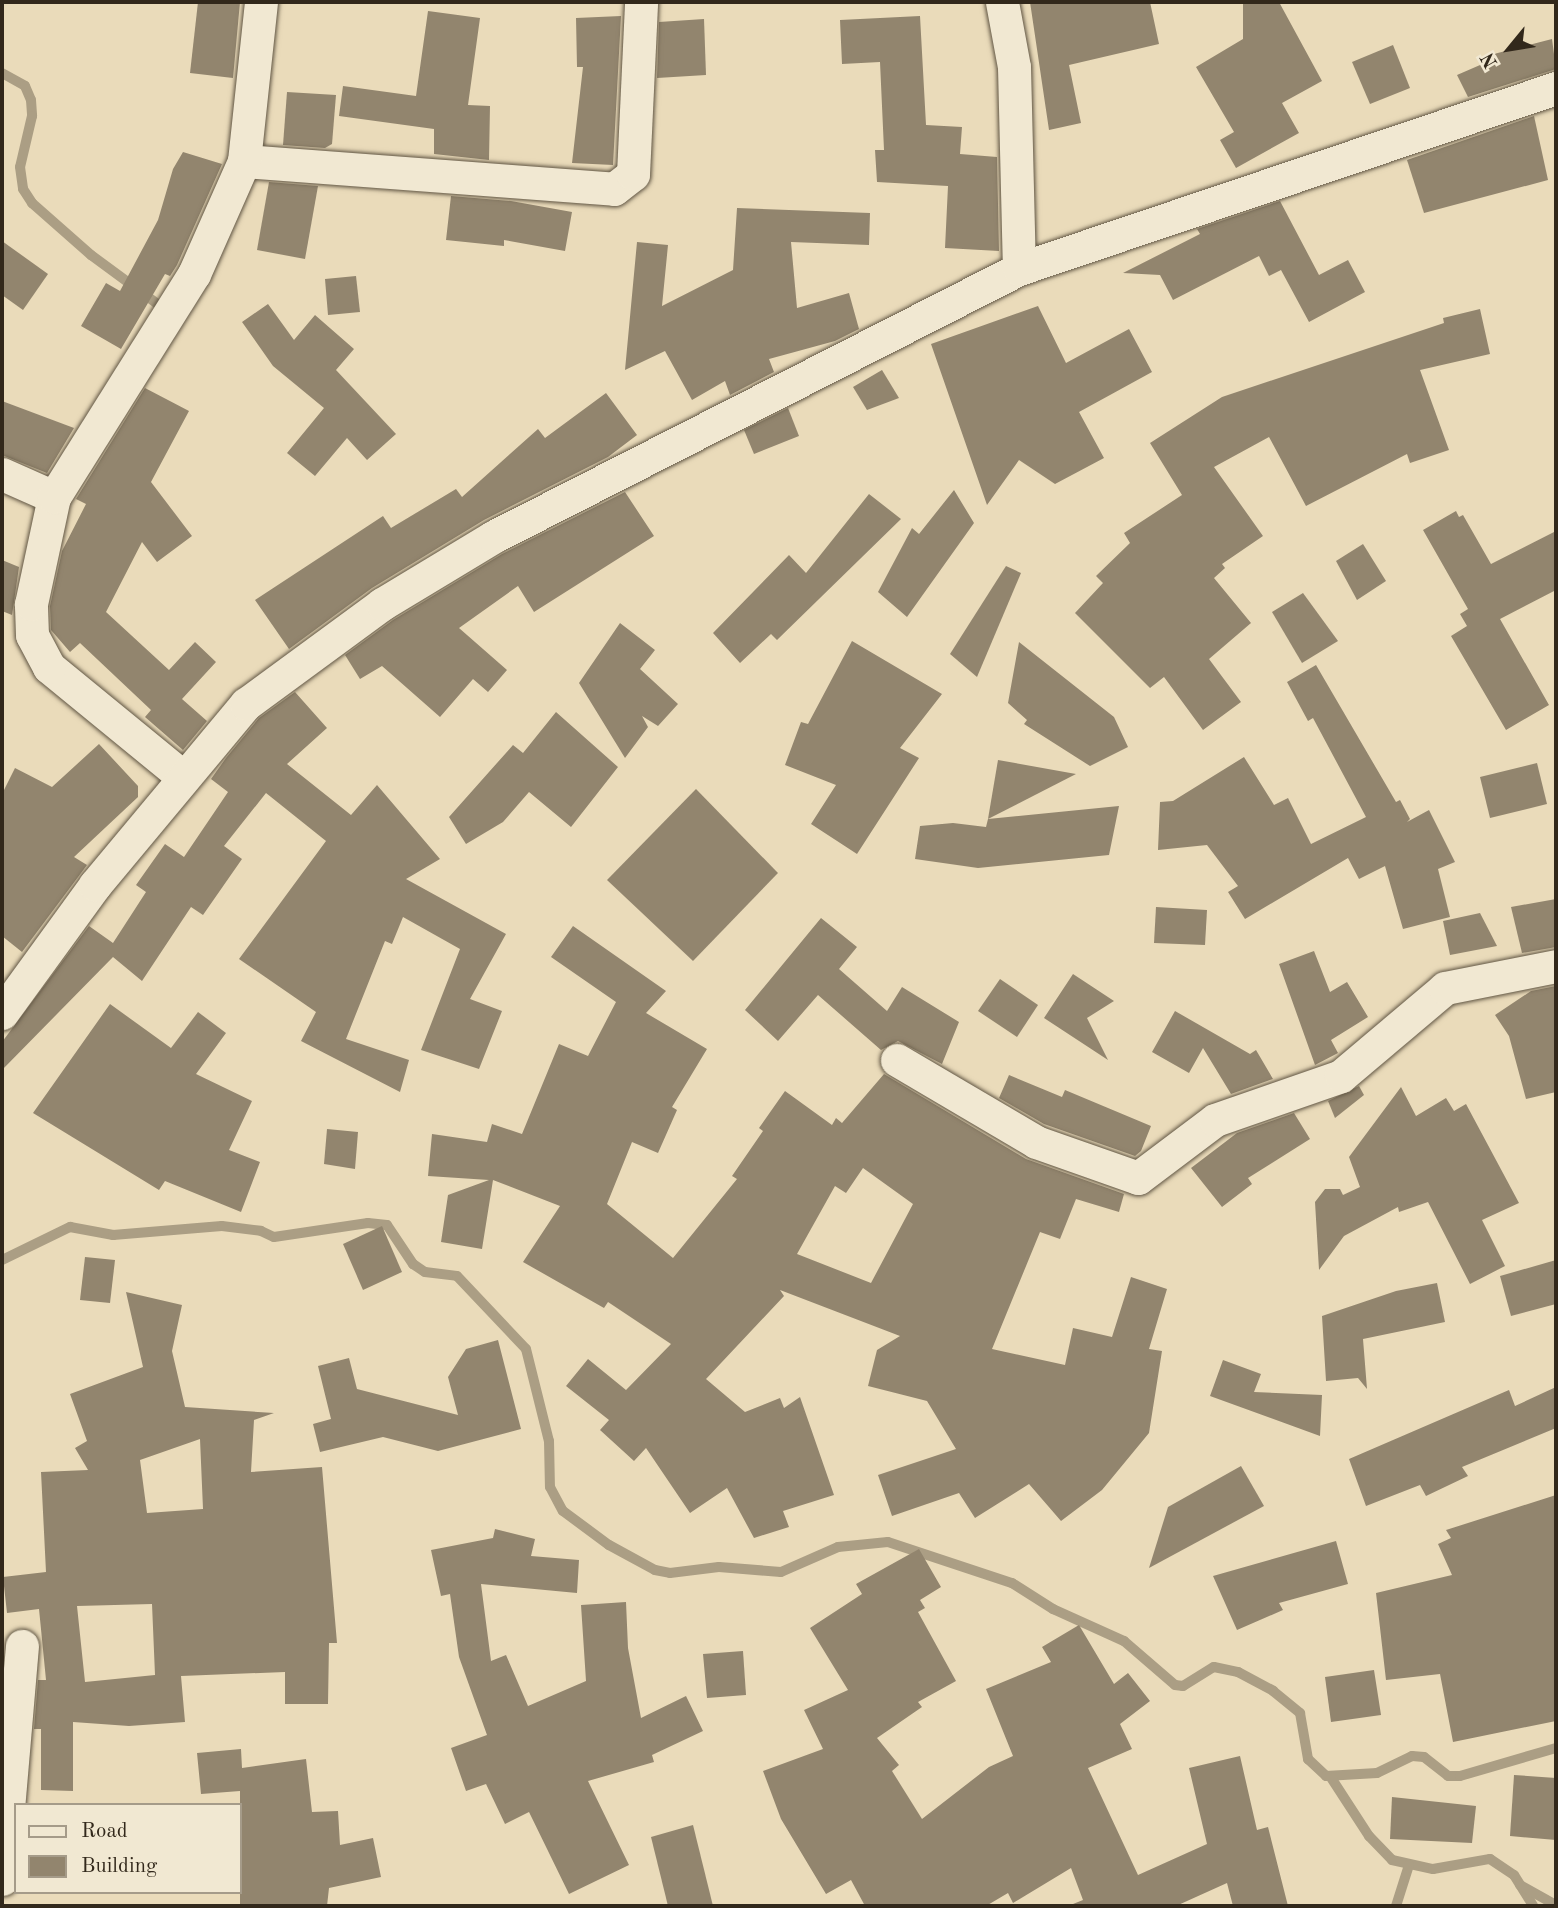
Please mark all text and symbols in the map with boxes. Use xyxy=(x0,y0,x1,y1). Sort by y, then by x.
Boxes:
north arrow xyxy=(1474,14,1544,84)
text: N xyxy=(1479,49,1502,71)
legend xyxy=(14,1803,242,1894)
text: Road xyxy=(81,1821,128,1842)
text: Building xyxy=(81,1856,157,1877)

